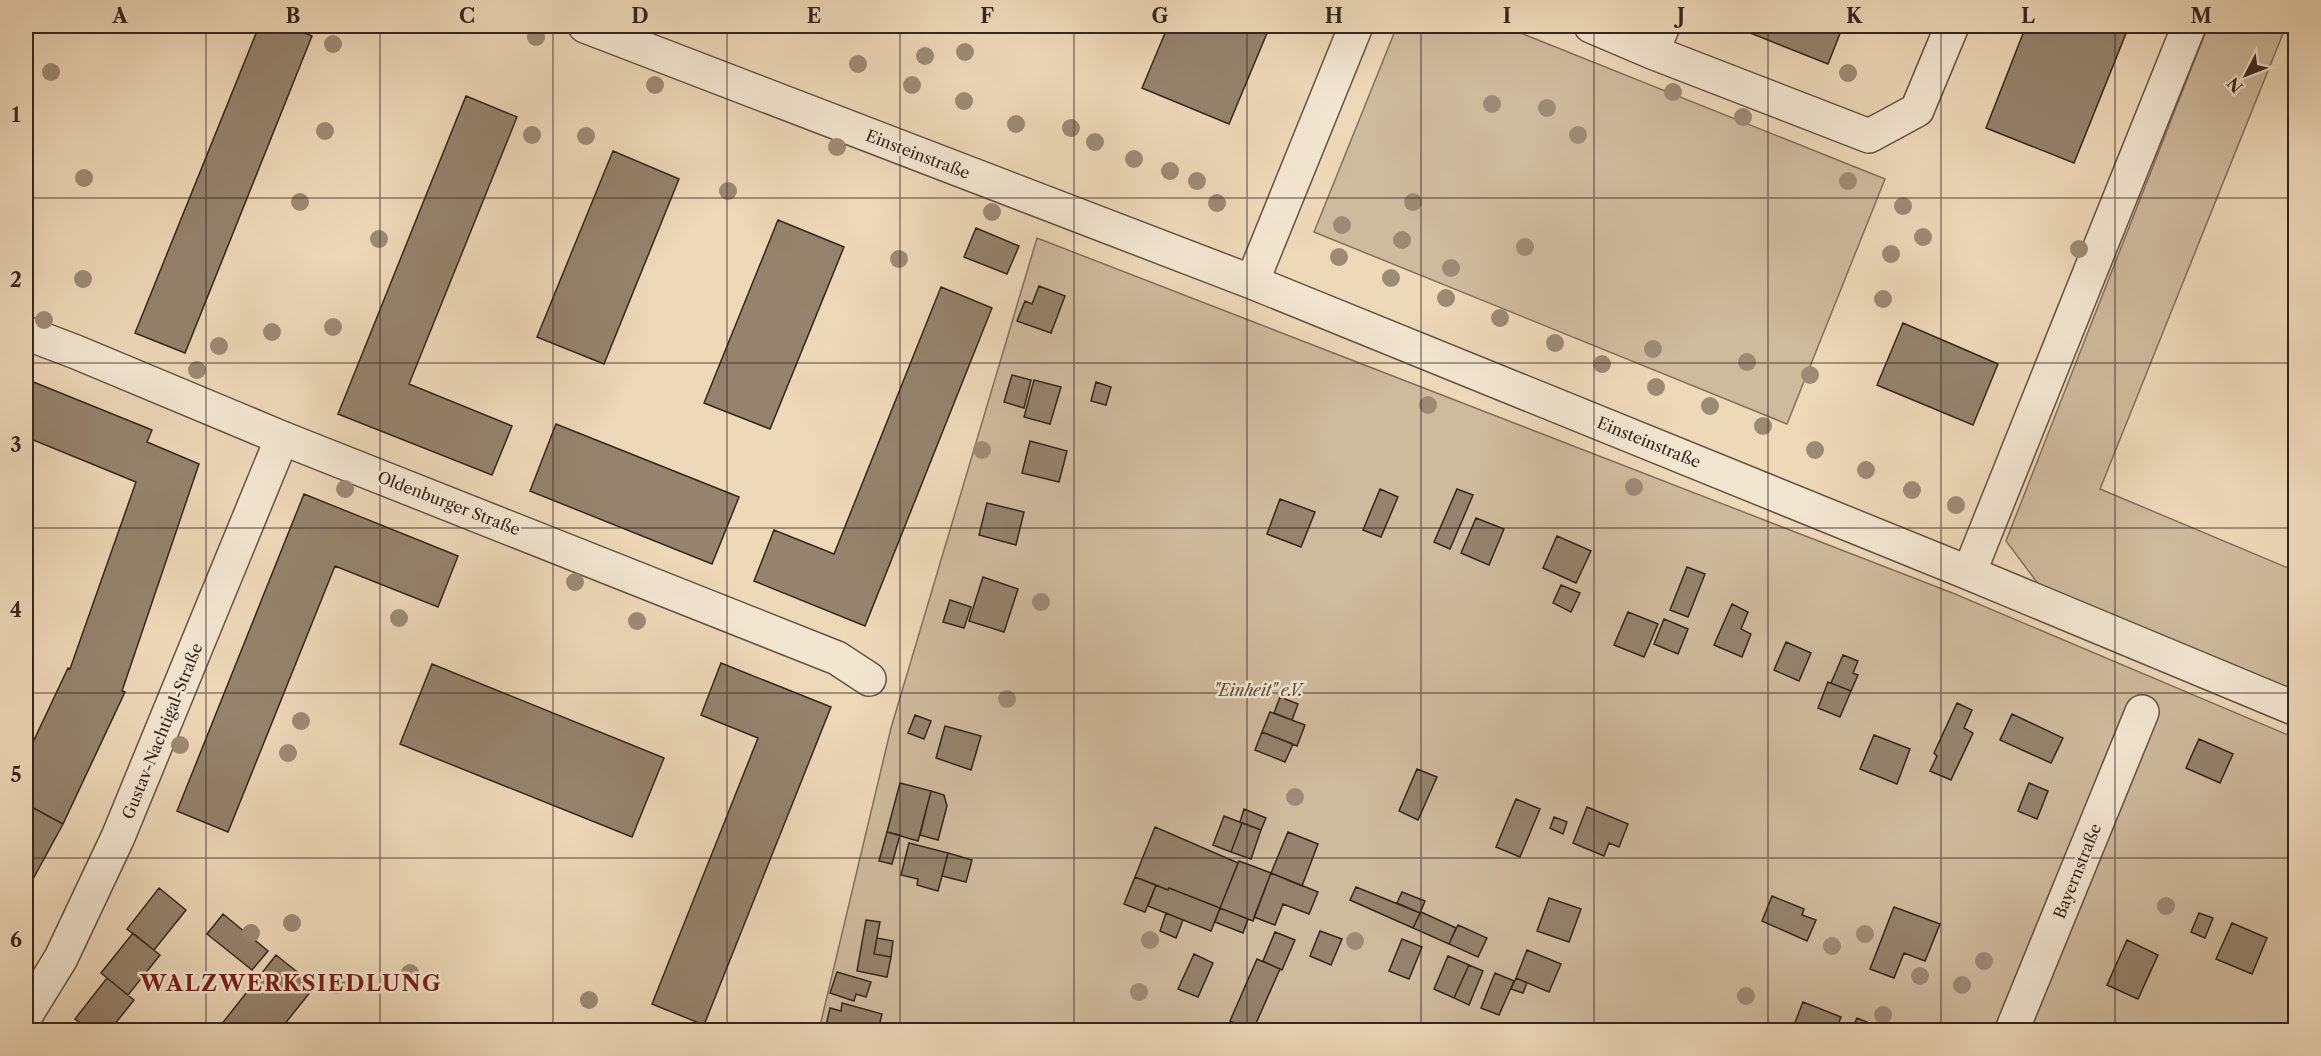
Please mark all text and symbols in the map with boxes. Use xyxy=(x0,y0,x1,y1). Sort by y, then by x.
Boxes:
text: A xyxy=(111,4,128,28)
text: B xyxy=(286,4,301,28)
text: C xyxy=(459,4,475,28)
text: D xyxy=(631,4,649,28)
text: E xyxy=(807,4,821,28)
text: F xyxy=(980,4,994,28)
text: G xyxy=(1152,4,1169,28)
text: H xyxy=(1325,4,1343,28)
text: I xyxy=(1503,4,1511,28)
text: J xyxy=(1673,4,1685,28)
text: K xyxy=(1846,4,1863,28)
text: L xyxy=(2021,4,2035,28)
text: M xyxy=(2190,4,2212,28)
north arrow xyxy=(2216,45,2276,105)
text: N xyxy=(2223,73,2247,97)
text: 1 xyxy=(12,103,21,127)
street label: Einsteinstraße xyxy=(863,125,973,183)
text: 2 xyxy=(10,268,22,292)
street label: Einsteinstraße xyxy=(1594,412,1704,472)
text: 3 xyxy=(10,433,22,457)
street label: Oldenburger Straße xyxy=(375,467,523,539)
text: 4 xyxy=(10,598,22,622)
street label: Gustav-Nachtigal-Straße xyxy=(117,640,207,822)
park label: "Einheit" e.V. xyxy=(1213,680,1306,700)
text: 5 xyxy=(10,763,22,787)
street label: Bayernstraße xyxy=(2049,820,2105,922)
text: 6 xyxy=(10,928,22,952)
district label: WALZWERKSIEDLUNG xyxy=(139,970,442,997)

